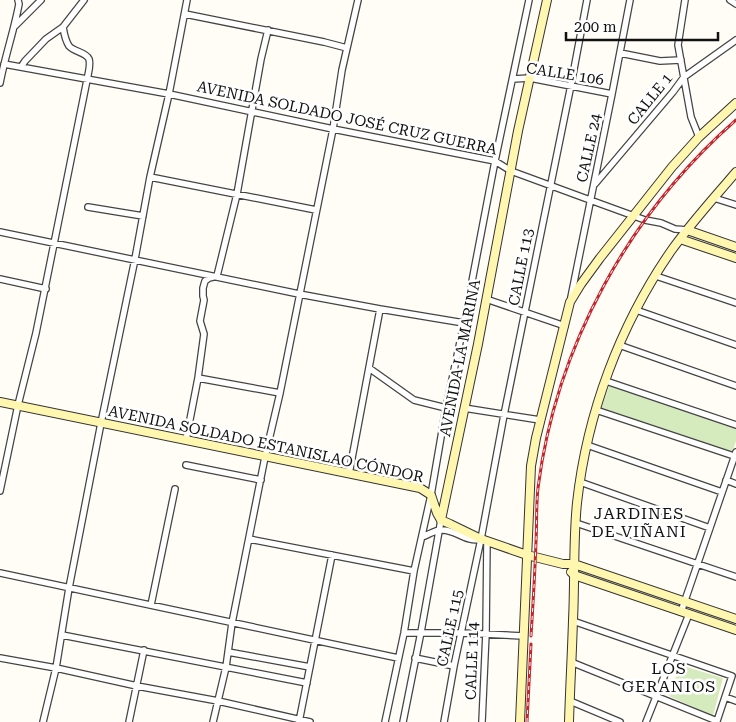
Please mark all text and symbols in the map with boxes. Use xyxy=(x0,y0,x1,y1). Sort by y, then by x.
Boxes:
scale bar xyxy=(566,10,718,42)
text: 200 m xyxy=(574,18,617,36)
street label: CALLE 106 xyxy=(525,59,605,89)
street label: CALLE 1 xyxy=(624,69,676,129)
street label: AVENIDA SOLDADO JOSÉ CRUZ GUERRA xyxy=(195,77,499,159)
street label: CALLE 24 xyxy=(573,111,605,184)
street label: CALLE 113 xyxy=(505,227,537,307)
street label: AVENIDA LA MARINA xyxy=(436,277,484,438)
street label: AVENIDA SOLDADO ESTANISLAO CÓNDOR xyxy=(107,401,426,486)
district label: JARDINES DE VIÑANI xyxy=(591,504,687,541)
street label: CALLE 115 xyxy=(433,588,467,668)
street label: CALLE 114 xyxy=(462,621,482,701)
district label: LOS GERANIOS xyxy=(622,659,716,696)

